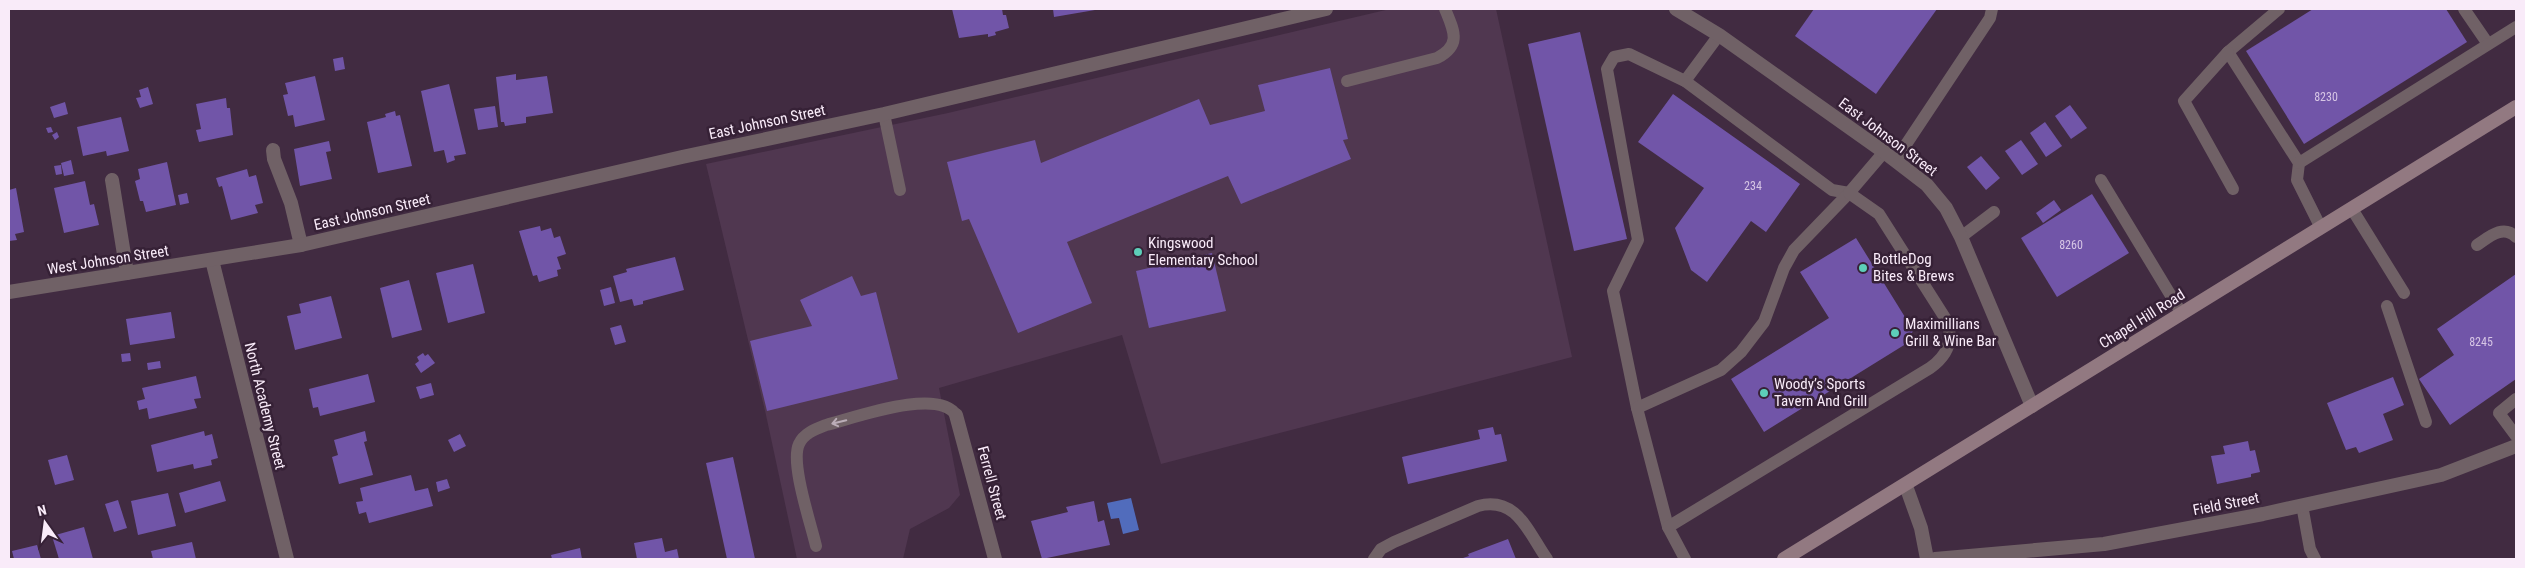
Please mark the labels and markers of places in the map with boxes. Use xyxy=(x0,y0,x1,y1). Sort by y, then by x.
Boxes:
place label: Kingswood Elementary School xyxy=(1148,234,1258,269)
marker: Kingswood Elementary School xyxy=(1132,246,1144,258)
place label: BottleDog Bites & Brews xyxy=(1873,250,1954,285)
marker: BottleDog Bites & Brews xyxy=(1857,262,1869,274)
place label: Maximillians Grill & Wine Bar xyxy=(1905,315,1997,350)
marker: Maximillians Grill & Wine Bar xyxy=(1889,327,1901,339)
place label: Woody’s Sports Tavern And Grill xyxy=(1774,375,1867,410)
marker: Woody’s Sports Tavern And Grill xyxy=(1758,387,1770,399)

